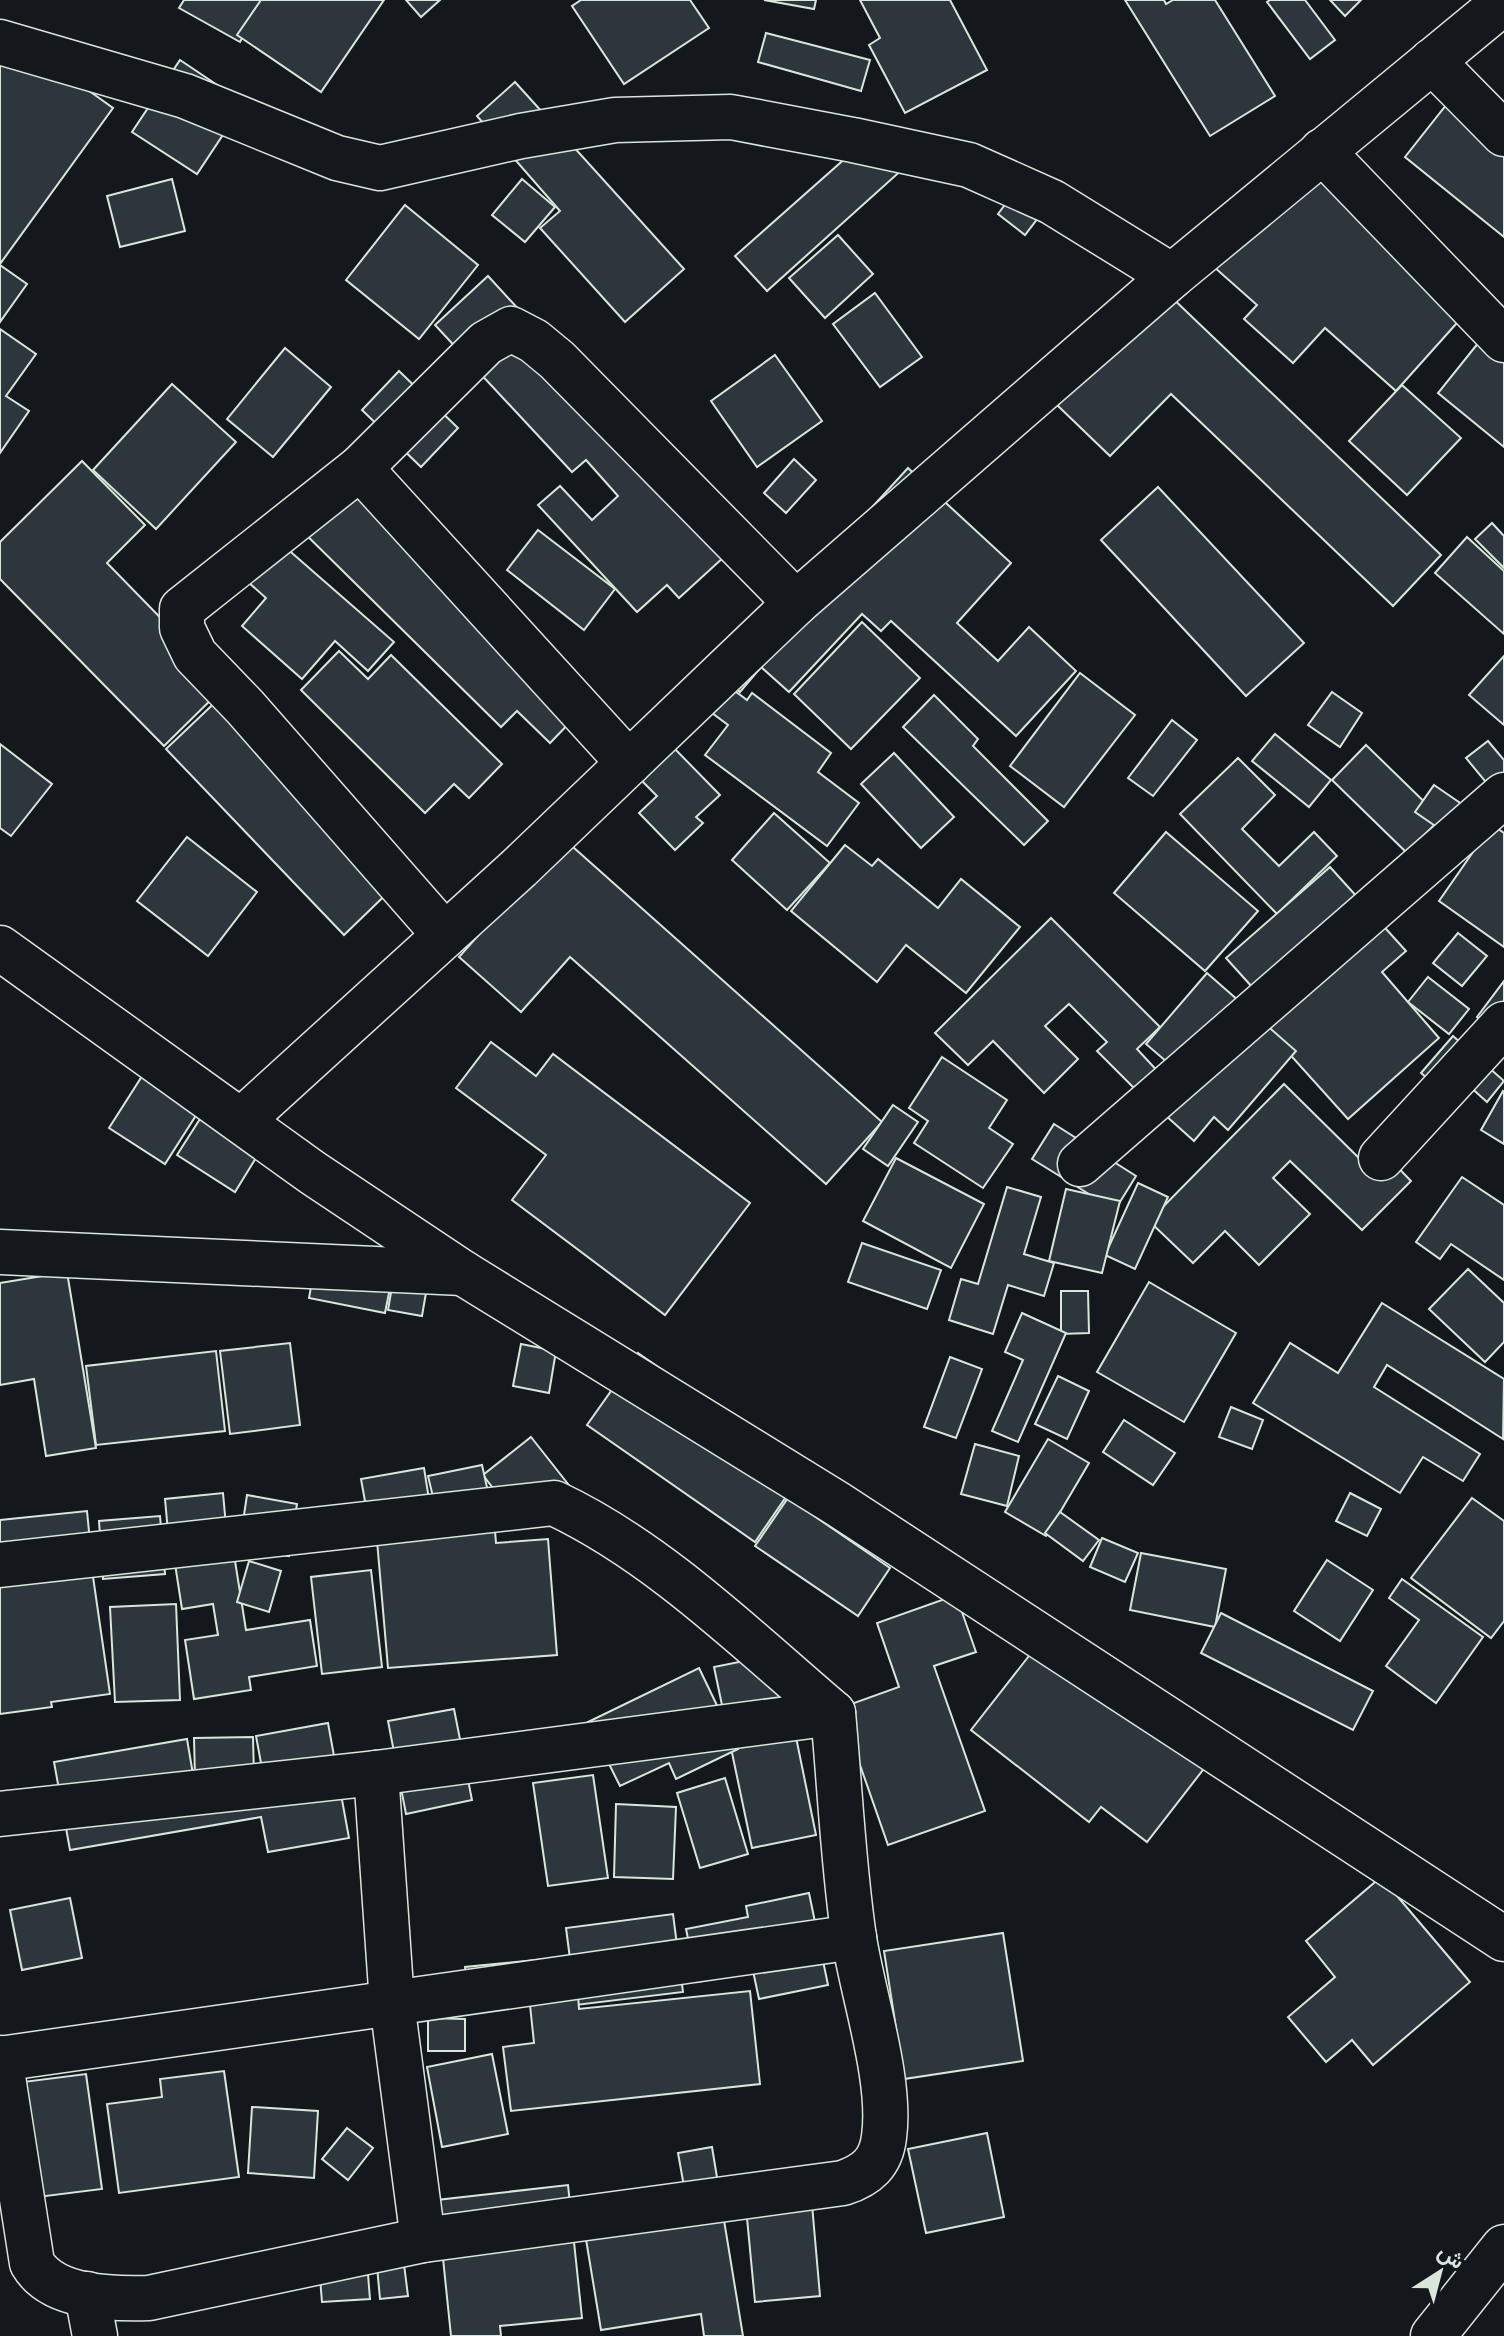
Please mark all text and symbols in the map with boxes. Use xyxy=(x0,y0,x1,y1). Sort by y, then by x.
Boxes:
north arrow xyxy=(1400,2232,1480,2312)
text: ش xyxy=(1431,2236,1471,2277)

